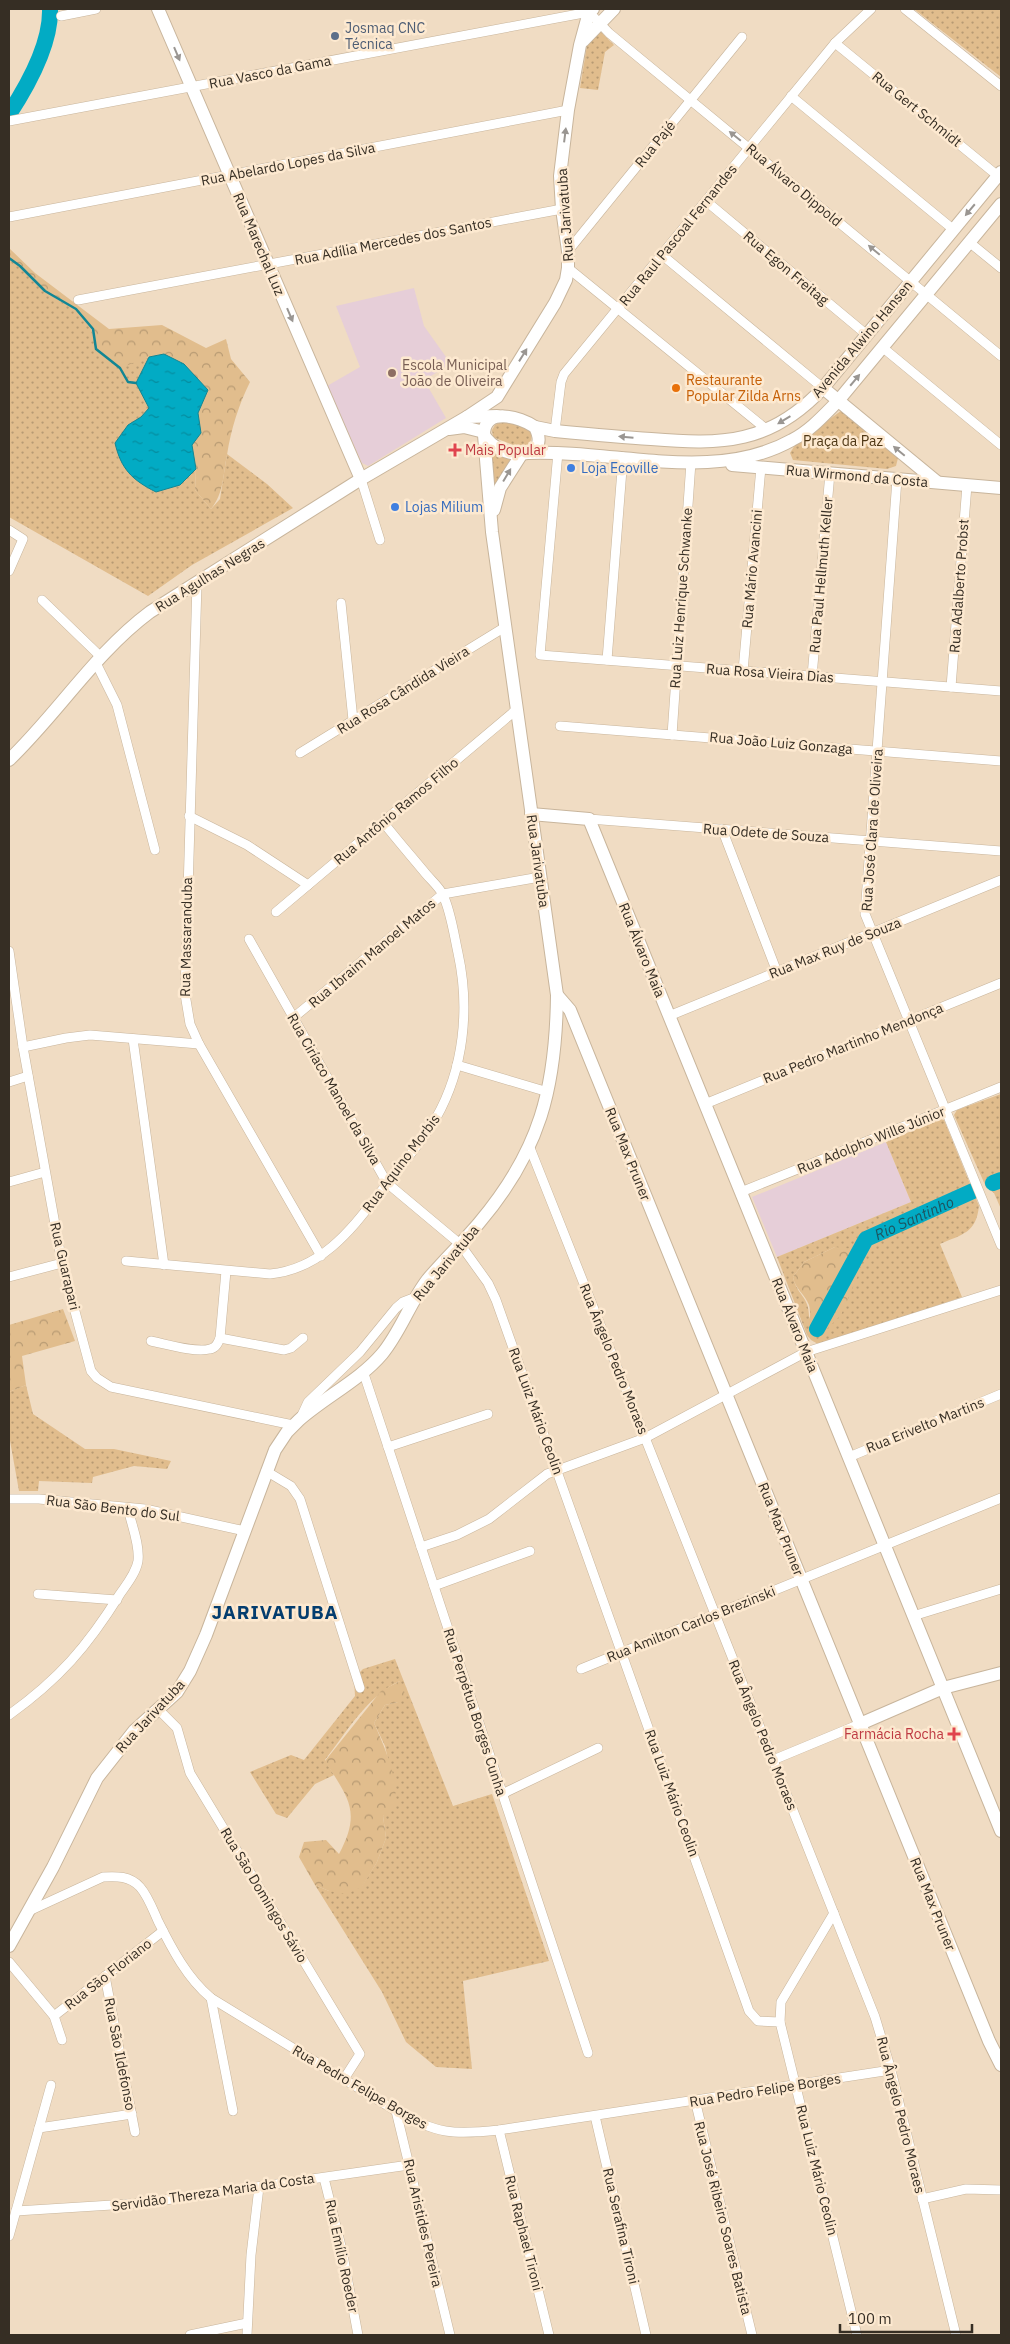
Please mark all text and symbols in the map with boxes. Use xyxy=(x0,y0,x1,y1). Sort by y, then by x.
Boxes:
place label: Josmaq CNC Técnica xyxy=(345,19,426,53)
marker: Josmaq CNC Técnica xyxy=(329,30,341,42)
one-way arrow xyxy=(173,47,181,61)
street label: Rua Vasco da Gama xyxy=(207,51,333,93)
street label: Rua Gert Schmidt xyxy=(868,67,966,151)
street label: Rua Pajé xyxy=(631,117,679,171)
one-way arrow xyxy=(561,127,569,143)
one-way arrow xyxy=(728,130,741,141)
street label: Rua Abelardo Lopes da Silva xyxy=(199,138,377,190)
street label: Rua Álvaro Dippold xyxy=(742,139,846,230)
street label: Rua Raul Pascoal Fernandes xyxy=(615,160,741,310)
street label: Rua Jarivatuba xyxy=(553,167,577,262)
street label: Rua Marechal Luz xyxy=(229,190,289,299)
one-way arrow xyxy=(965,203,976,216)
street label: Rua Adília Mercedes dos Santos xyxy=(293,213,493,269)
street label: Rua Egon Freitag xyxy=(740,227,833,309)
one-way arrow xyxy=(867,245,880,256)
street label: Avenida Alwino Hansen xyxy=(808,277,916,401)
one-way arrow xyxy=(286,308,294,322)
one-way arrow xyxy=(518,349,528,362)
place label: Escola Municipal João de Oliveira xyxy=(402,356,507,390)
marker: Escola Municipal João de Oliveira xyxy=(386,367,398,379)
place label: Restaurante Popular Zilda Arns xyxy=(686,371,801,405)
one-way arrow xyxy=(850,374,861,387)
marker: Restaurante Popular Zilda Arns xyxy=(670,382,682,394)
one-way arrow xyxy=(778,416,791,425)
park label: Praça da Paz xyxy=(803,432,883,450)
one-way arrow xyxy=(618,433,634,441)
place label: Mais Popular xyxy=(465,441,546,459)
marker: Mais Popular xyxy=(449,444,461,456)
one-way arrow xyxy=(893,446,906,457)
place label: Loja Ecoville xyxy=(581,459,659,477)
street label: Rua Wirmond da Costa xyxy=(785,461,929,491)
marker: Loja Ecoville xyxy=(565,462,577,474)
one-way arrow xyxy=(502,469,511,482)
street label: Rua Paul Hellmuth Keller xyxy=(805,496,837,654)
place label: Lojas Milium xyxy=(405,498,483,516)
marker: Lojas Milium xyxy=(389,501,401,513)
street label: Rua Luiz Henrique Schwanke xyxy=(666,507,696,689)
street label: Rua Mário Avancini xyxy=(738,509,766,629)
street label: Rua Adalberto Probst xyxy=(945,518,973,654)
street label: Rua Agulhas Negras xyxy=(152,534,268,616)
street label: Rua Rosa Cândida Vieira xyxy=(334,642,473,738)
street label: Rua Rosa Vieira Dias xyxy=(705,660,835,686)
street label: Rua João Luiz Gonzaga xyxy=(709,728,854,758)
street label: Rua José Clara de Oliveira xyxy=(857,747,887,912)
street label: Rua Antônio Ramos Filho xyxy=(330,753,462,868)
street label: Rua Jarivatuba xyxy=(523,813,554,909)
street label: Rua Odete de Souza xyxy=(702,820,830,846)
street label: Rua Massaranduba xyxy=(176,876,196,997)
street label: Rua Ibraim Manoel Matos xyxy=(305,894,440,1012)
street label: Rua Álvaro Maia xyxy=(615,900,670,1000)
street label: Rua Max Ruy de Souza xyxy=(766,913,904,983)
street label: Rua Pedro Martinho Mendonça xyxy=(760,998,946,1087)
street label: Rua Ciríaco Manoel da Silva xyxy=(283,1010,385,1168)
street label: Rua Adolpho Wille Júnior xyxy=(795,1102,947,1178)
street label: Rua Max Pruner xyxy=(601,1105,655,1203)
street label: Rua Aquino Morbis xyxy=(358,1110,444,1216)
water label: Rio Santinho xyxy=(871,1191,957,1244)
street label: Rua Guarapari xyxy=(46,1220,84,1312)
street label: Rua Jarivatuba xyxy=(409,1221,483,1305)
street label: Rua Álvaro Maia xyxy=(768,1275,823,1375)
street label: Rua Ângelo Pedro Moraes xyxy=(575,1281,653,1437)
street label: Rua Luiz Mário Ceolin xyxy=(505,1345,567,1477)
street label: Rua Erivelto Martins xyxy=(863,1393,987,1457)
street label: Rua Max Pruner xyxy=(754,1480,808,1578)
street label: Rua São Bento do Sul xyxy=(45,1491,181,1525)
street label: Rua Amilton Carlos Brezinski xyxy=(604,1582,778,1666)
district label: JARIVATUBA xyxy=(211,1600,339,1624)
street label: Rua Perpétua Borges Cunha xyxy=(439,1626,511,1799)
street label: Rua Ângelo Pedro Moraes xyxy=(724,1657,802,1813)
street label: Rua Jarivatuba xyxy=(111,1675,189,1756)
place label: Farmácia Rocha xyxy=(844,1725,945,1743)
street label: Rua Luiz Mário Ceolin xyxy=(641,1727,703,1859)
marker: Farmácia Rocha xyxy=(948,1728,960,1740)
street label: Rua São Domingos Sávio xyxy=(217,1824,312,1966)
street label: Rua Max Pruner xyxy=(906,1855,960,1953)
street label: Rua São Floriano xyxy=(61,1934,155,2014)
street label: Rua São Ildefonso xyxy=(100,1996,140,2112)
street label: Rua Ângelo Pedro Moraes xyxy=(873,2035,929,2195)
street label: Rua Pedro Felipe Borges xyxy=(289,2041,431,2133)
street label: Rua Pedro Felipe Borges xyxy=(688,2069,842,2111)
street label: Rua Luiz Mário Ceolin xyxy=(792,2103,842,2237)
street label: Rua José Ribeiro Soares Batista xyxy=(690,2119,756,2317)
street label: Rua Aristides Pereira xyxy=(399,2157,447,2289)
street label: Rua Serafina Tironi xyxy=(599,2166,643,2286)
street label: Servidão Thereza Maria da Costa xyxy=(110,2169,316,2215)
street label: Rua Raphael Tironi xyxy=(501,2173,547,2293)
street label: Rua Emílio Roeder xyxy=(321,2198,363,2314)
scale bar xyxy=(840,2302,972,2334)
text: 100 m xyxy=(848,2309,892,2328)

